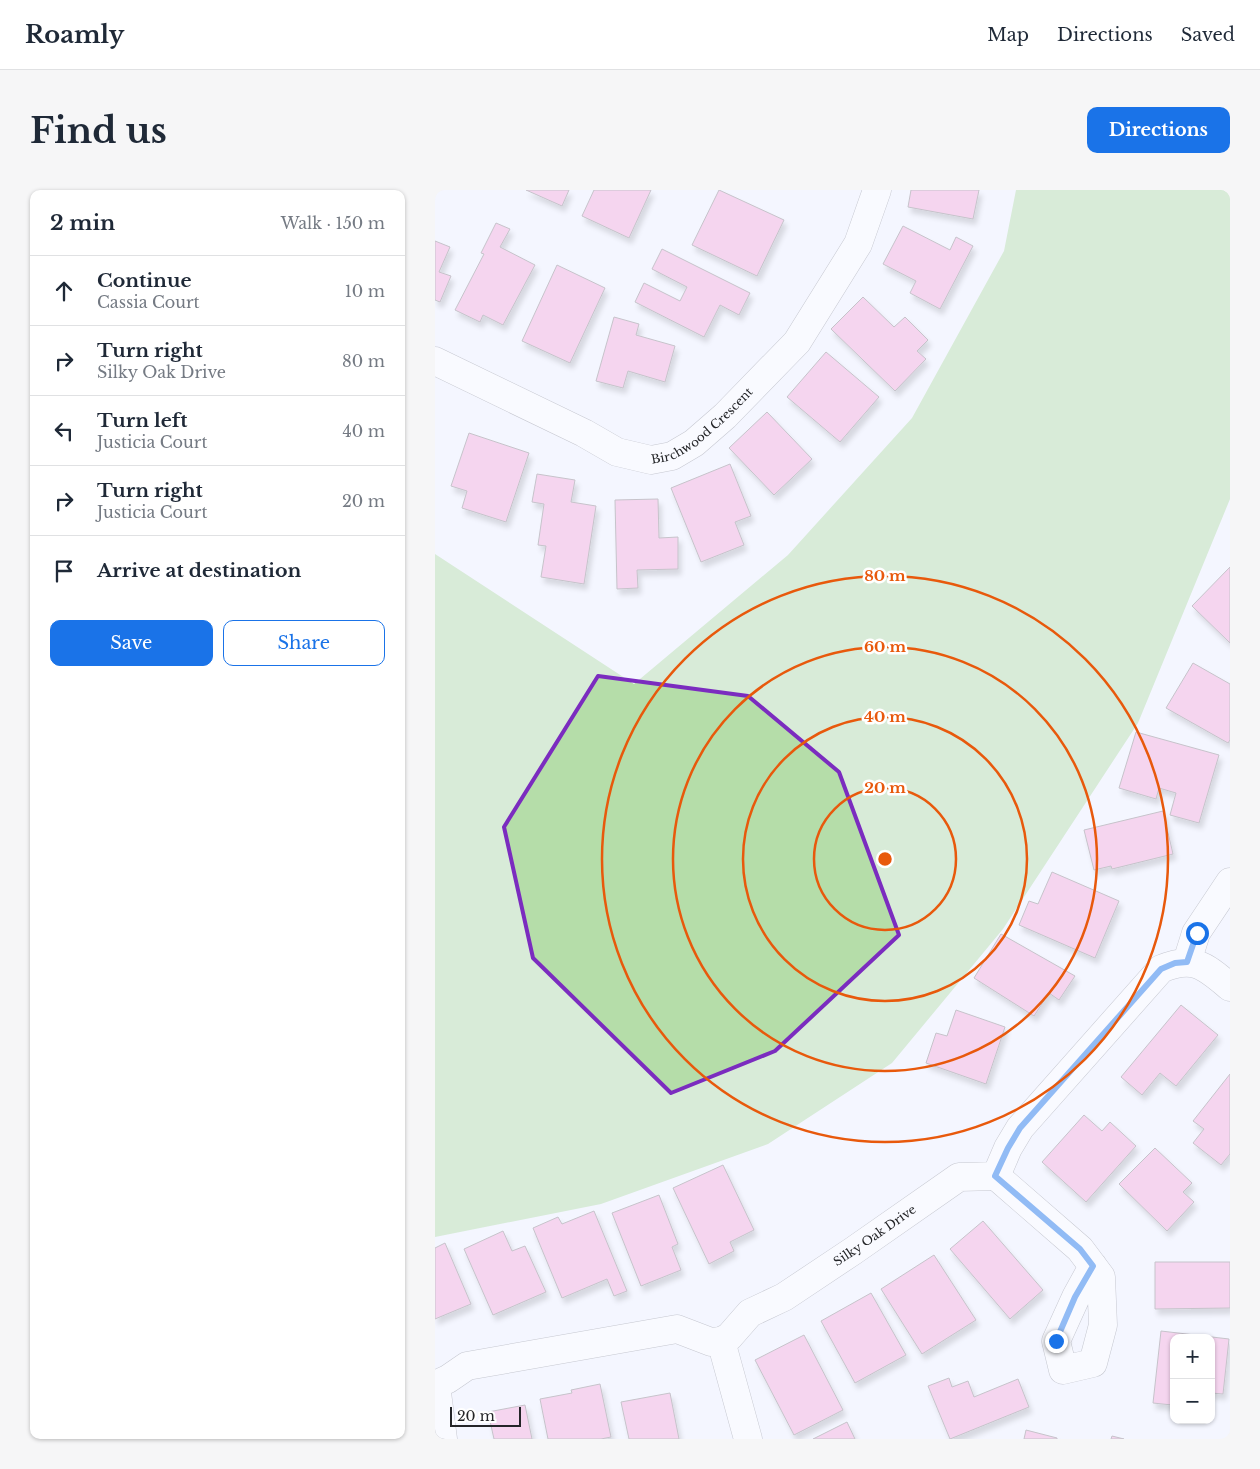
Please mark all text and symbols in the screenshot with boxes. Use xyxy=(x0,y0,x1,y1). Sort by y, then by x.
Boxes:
text: Roamly xyxy=(25,20,124,49)
text: Map xyxy=(987,24,1029,46)
text: Directions xyxy=(1057,24,1153,46)
text: Saved xyxy=(1181,24,1235,46)
button: Directions xyxy=(1087,107,1230,153)
text: Find us xyxy=(30,109,167,152)
text: 2 min xyxy=(50,210,115,236)
text: Walk · 150 m xyxy=(281,213,385,233)
text: Continue xyxy=(97,269,192,292)
icon: ahead xyxy=(50,277,78,305)
text: 10 m xyxy=(345,281,385,301)
text: Cassia Court xyxy=(97,292,200,312)
text: Turn right xyxy=(97,339,203,362)
icon: right xyxy=(50,347,78,375)
text: 80 m xyxy=(342,351,385,371)
text: Silky Oak Drive xyxy=(97,362,226,382)
street label: Birchwood Crescent xyxy=(650,384,756,467)
text: Turn left xyxy=(97,409,188,432)
icon: left xyxy=(50,417,78,445)
text: 40 m xyxy=(342,421,385,441)
text: Justicia Court xyxy=(97,432,207,452)
text: Turn right xyxy=(97,479,203,502)
icon: right xyxy=(50,487,78,515)
text: 20 m xyxy=(342,491,385,511)
text: Justicia Court xyxy=(97,502,207,522)
icon: arrive xyxy=(50,557,78,585)
text: Arrive at destination xyxy=(97,559,301,582)
text: 80 m xyxy=(864,566,906,585)
button: Save xyxy=(50,620,213,666)
button: Share xyxy=(223,620,385,666)
text: 60 m xyxy=(864,637,906,656)
text: 40 m xyxy=(864,707,906,726)
text: 20 m xyxy=(864,778,906,797)
centre of rings xyxy=(876,850,894,868)
route start xyxy=(1186,922,1209,945)
street label: Silky Oak Drive xyxy=(830,1201,919,1269)
route end xyxy=(1045,1330,1068,1353)
map controls xyxy=(1170,1334,1215,1424)
button: + xyxy=(1170,1334,1215,1379)
button: − xyxy=(1170,1379,1215,1424)
scale bar xyxy=(450,1404,521,1427)
text: 20 m xyxy=(457,1407,495,1425)

